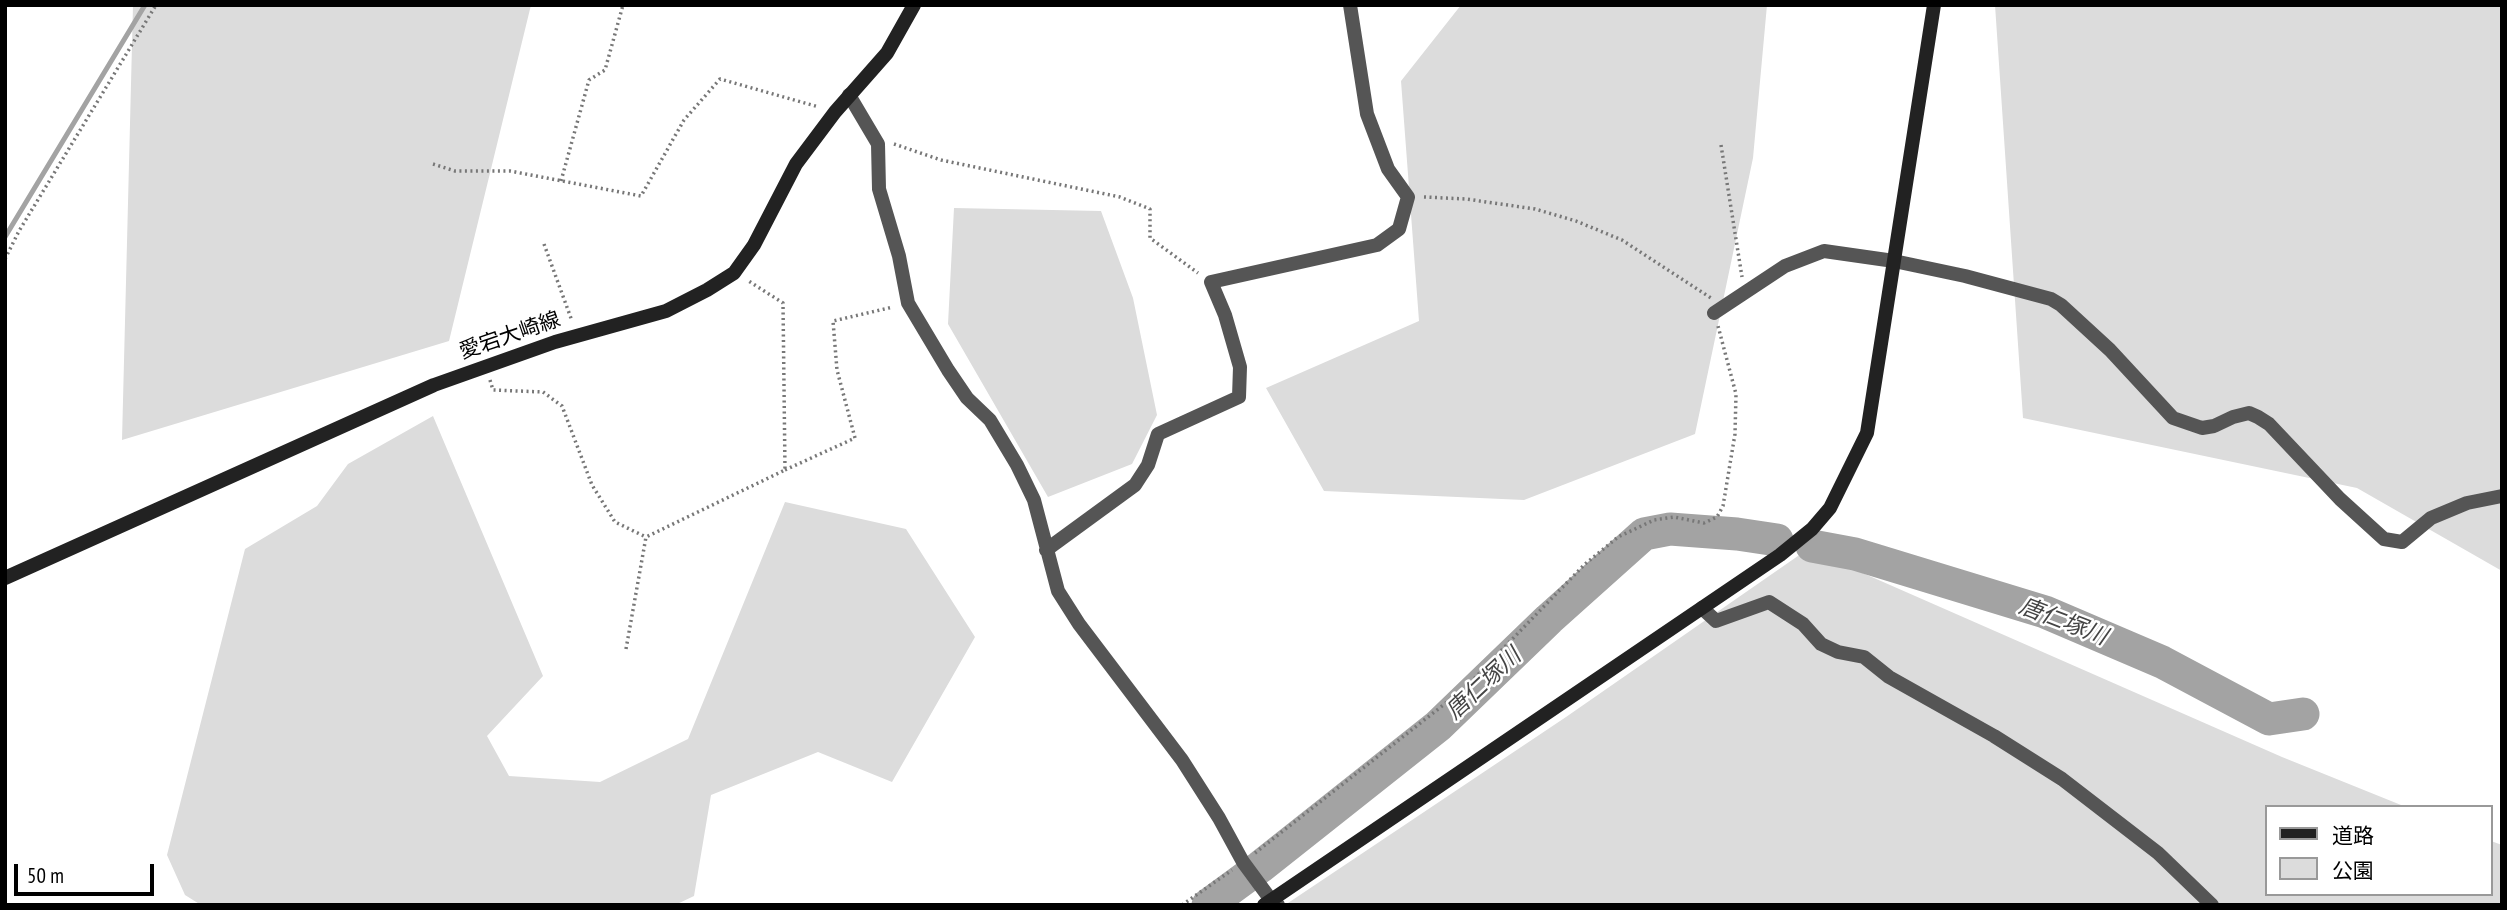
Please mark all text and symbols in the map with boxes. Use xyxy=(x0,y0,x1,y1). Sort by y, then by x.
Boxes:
street label: 愛宕大崎線 xyxy=(456,307,564,365)
water label: 唐仁塚川 xyxy=(2015,593,2111,651)
water label: 唐仁塚川 xyxy=(1441,643,1527,725)
legend xyxy=(2266,805,2493,896)
text: 道路 xyxy=(2332,822,2374,849)
scale bar xyxy=(18,850,158,894)
text: 公園 xyxy=(2332,857,2374,884)
text: 50 m xyxy=(27,862,64,889)

